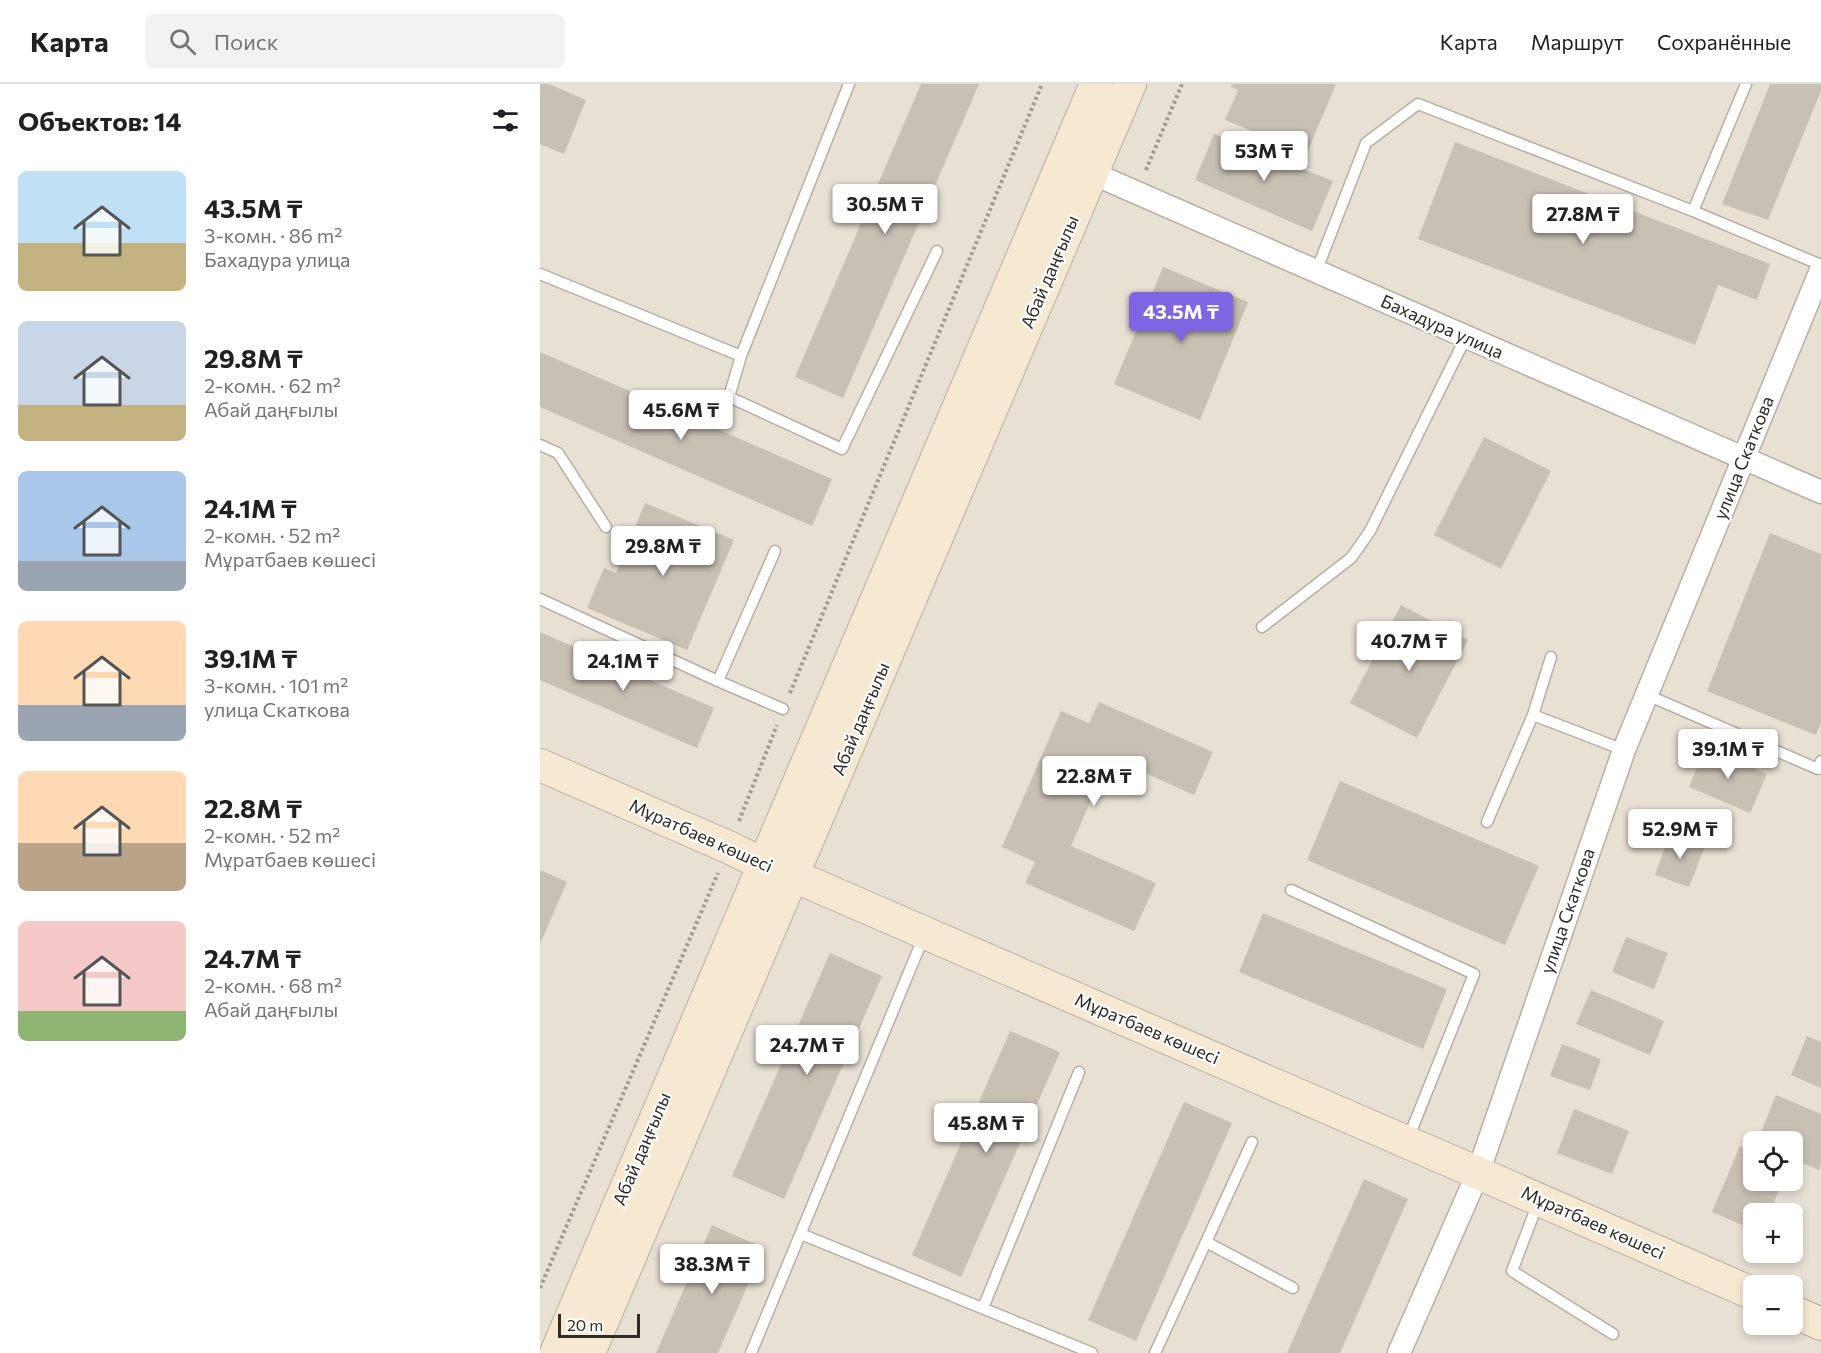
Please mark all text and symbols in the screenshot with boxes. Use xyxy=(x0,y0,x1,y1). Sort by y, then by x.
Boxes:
search box xyxy=(145,14,565,68)
text: Карта xyxy=(30,24,109,58)
icon: search xyxy=(166,25,199,58)
text: Поиск xyxy=(214,28,278,55)
text: Карта xyxy=(1440,29,1498,54)
text: Маршрут xyxy=(1531,29,1624,54)
text: Сохранённые xyxy=(1657,29,1791,54)
icon: filters xyxy=(489,104,522,137)
text: Объектов: 14 xyxy=(18,105,182,136)
pin: 53M ₸ xyxy=(1222,131,1306,182)
text: 53M ₸ xyxy=(1235,138,1293,162)
pin: 30.5M ₸ xyxy=(830,184,940,235)
text: 30.5M ₸ xyxy=(847,191,923,215)
text: 43.5M ₸ xyxy=(204,192,303,223)
pin: 27.8M ₸ xyxy=(1528,194,1638,245)
icon: home xyxy=(66,195,138,267)
text: 27.8M ₸ xyxy=(1546,201,1620,225)
street label: Абай даңғылы xyxy=(1015,212,1083,332)
text: 3-комн. · 86 m² xyxy=(204,223,342,247)
text: Бахадура улица xyxy=(204,247,350,271)
street label: Бахадура улица xyxy=(1378,289,1507,363)
pin: 43.5M ₸ xyxy=(1126,292,1236,343)
text: 43.5M ₸ xyxy=(1143,299,1219,323)
text: 29.8M ₸ xyxy=(204,342,303,373)
icon: home xyxy=(66,345,138,417)
text: 2-комн. · 62 m² xyxy=(204,373,341,397)
pin: 45.6M ₸ xyxy=(626,390,736,441)
street label: улица Скаткова xyxy=(1708,393,1778,523)
text: Абай даңғылы xyxy=(204,397,338,421)
text: 45.6M ₸ xyxy=(643,397,719,421)
text: 24.1M ₸ xyxy=(204,492,297,523)
icon: home xyxy=(66,495,138,567)
text: 2-комн. · 52 m² xyxy=(204,523,340,547)
pin: 29.8M ₸ xyxy=(608,526,718,577)
text: 29.8M ₸ xyxy=(625,533,701,557)
text: Мұратбаев көшесі xyxy=(204,547,376,571)
pin: 40.7M ₸ xyxy=(1354,621,1464,672)
text: 40.7M ₸ xyxy=(1371,628,1447,652)
pin: 24.1M ₸ xyxy=(568,641,678,692)
text: 39.1M ₸ xyxy=(204,642,298,673)
icon: home xyxy=(66,645,138,717)
text: 24.1M ₸ xyxy=(587,648,659,672)
street label: Абай даңғылы xyxy=(826,659,894,779)
text: 3-комн. · 101 m² xyxy=(204,673,348,697)
text: улица Скаткова xyxy=(204,697,350,721)
pin: 39.1M ₸ xyxy=(1673,729,1783,780)
text: 39.1M ₸ xyxy=(1692,736,1764,760)
pin: 22.8M ₸ xyxy=(1039,756,1149,807)
text: 22.8M ₸ xyxy=(1056,763,1132,787)
text: 22.8M ₸ xyxy=(204,792,302,823)
street label: Мұратбаев көшесі xyxy=(626,794,777,877)
icon: home xyxy=(66,795,138,867)
pin: 52.9M ₸ xyxy=(1625,809,1735,860)
text: 52.9M ₸ xyxy=(1642,816,1718,840)
text: 2-комн. · 52 m² xyxy=(204,823,340,847)
street label: улица Скаткова xyxy=(1535,845,1599,976)
text: Мұратбаев көшесі xyxy=(204,847,376,871)
text: 24.7M ₸ xyxy=(204,942,301,973)
icon: home xyxy=(66,945,138,1017)
text: 2-комн. · 68 m² xyxy=(204,973,342,997)
street label: Мұратбаев көшесі xyxy=(1072,988,1223,1068)
text: Абай даңғылы xyxy=(204,997,338,1021)
pin: 24.7M ₸ xyxy=(752,1025,862,1076)
text: 24.7M ₸ xyxy=(770,1032,844,1056)
street label: Абай даңғылы xyxy=(607,1089,675,1209)
pin: 45.8M ₸ xyxy=(931,1103,1041,1154)
text: 45.8M ₸ xyxy=(948,1110,1024,1134)
map controls xyxy=(1743,1131,1803,1335)
button: locate xyxy=(1743,1131,1803,1191)
street label: Мұратбаев көшесі xyxy=(1518,1181,1669,1264)
button: + xyxy=(1743,1203,1803,1263)
pin: 38.3M ₸ xyxy=(657,1244,767,1295)
text: 38.3M ₸ xyxy=(674,1251,750,1275)
button: − xyxy=(1743,1275,1803,1335)
scale bar xyxy=(558,1311,640,1338)
text: 20 m xyxy=(567,1315,603,1334)

